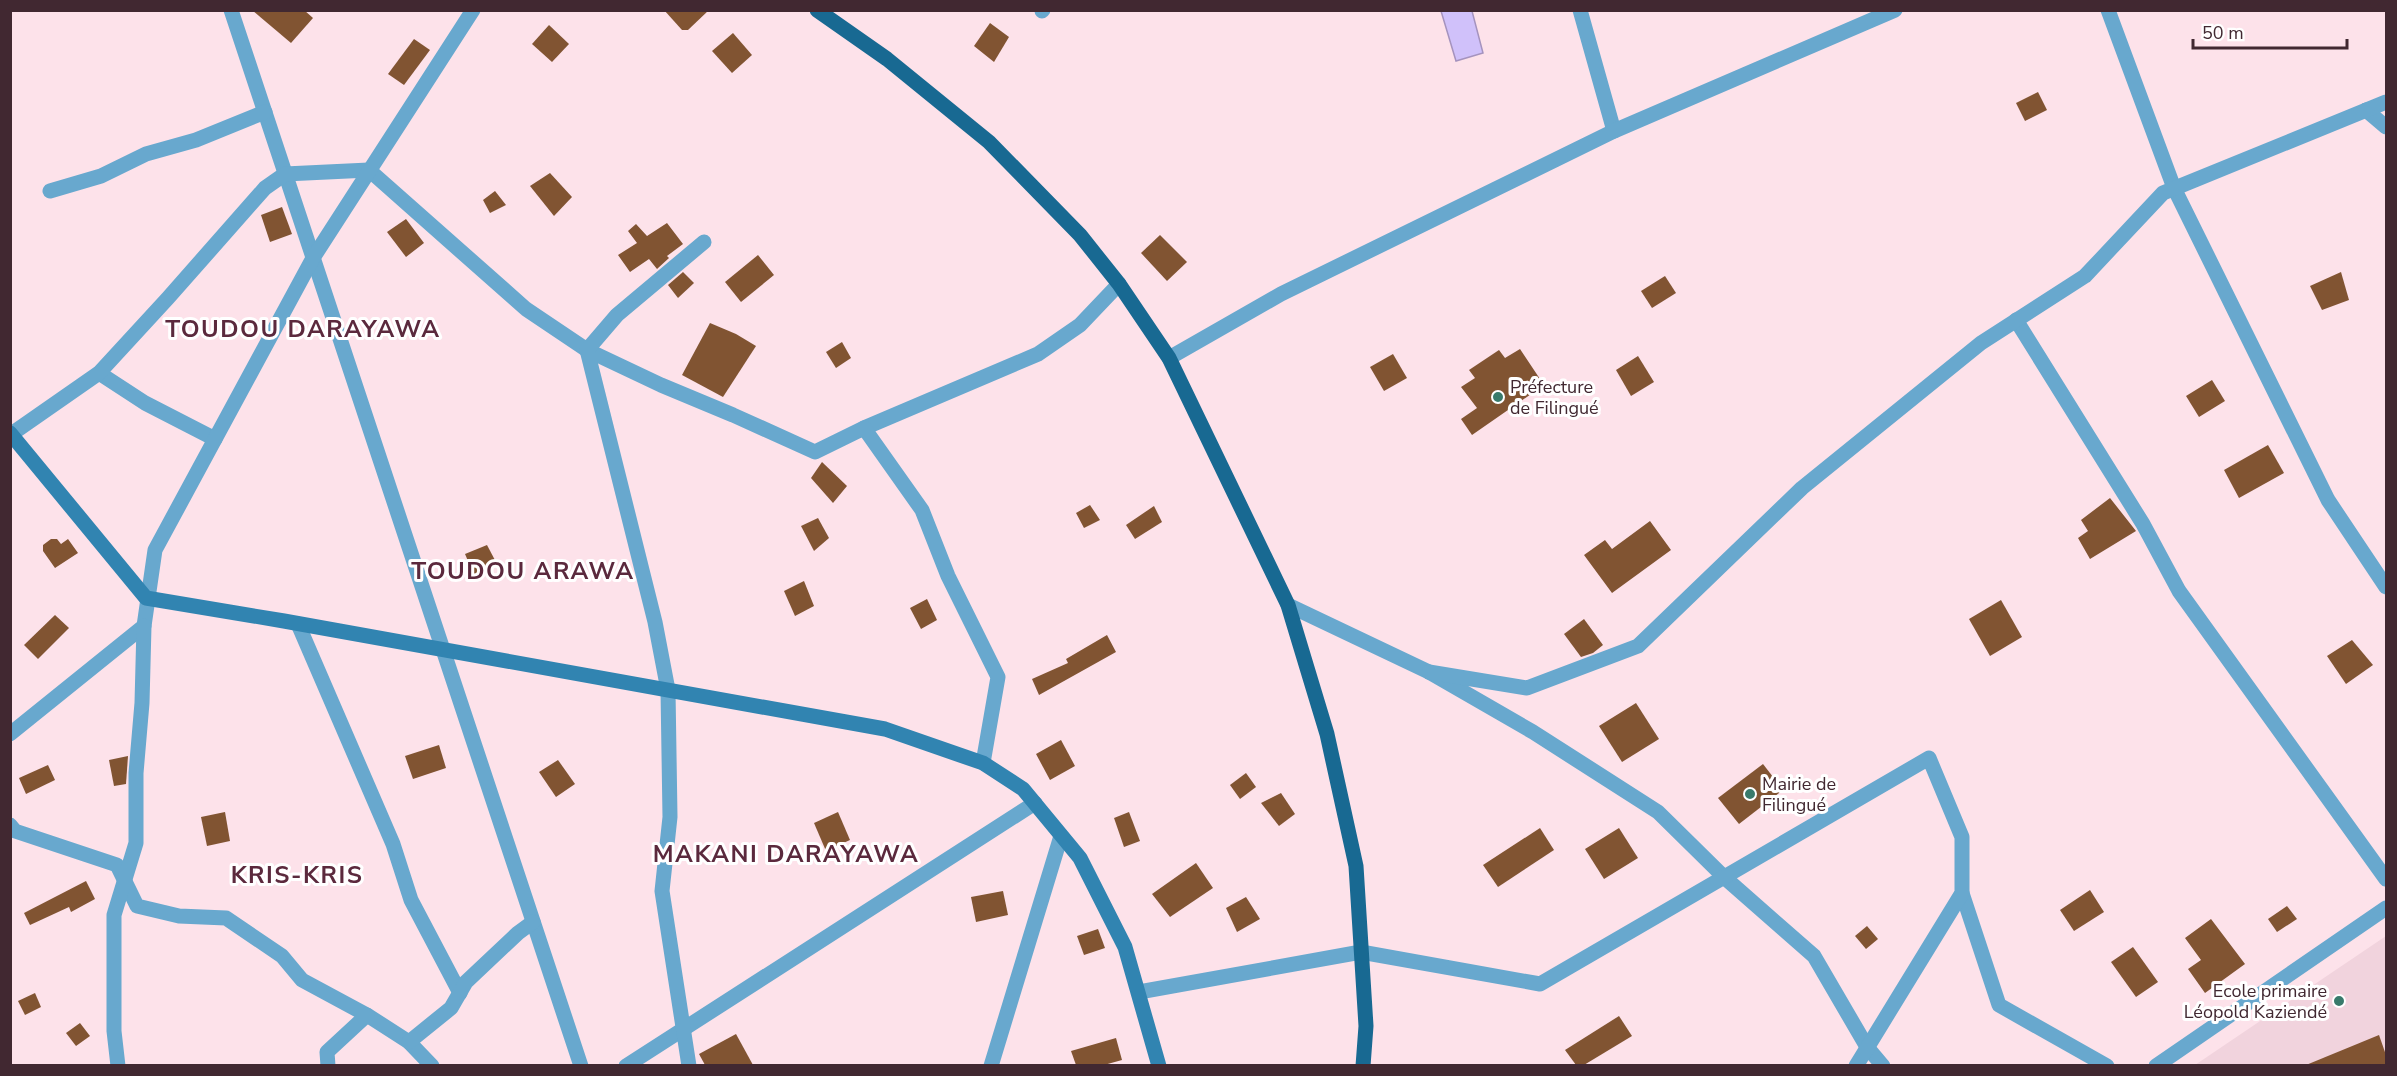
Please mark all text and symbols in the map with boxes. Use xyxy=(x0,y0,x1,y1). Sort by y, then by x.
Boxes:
scale bar xyxy=(2193,12,2348,50)
text: 50 m xyxy=(2202,21,2244,45)
district label: TOUDOU DARAYAWA xyxy=(165,313,441,345)
place label: Préfecture de Filingué xyxy=(1510,375,1599,420)
marker: Préfecture de Filingué xyxy=(1491,390,1505,404)
district label: TOUDOU ARAWA xyxy=(411,555,635,587)
place label: Mairie de Filingué xyxy=(1762,772,1836,817)
marker: Mairie de Filingué xyxy=(1743,787,1757,801)
district label: MAKANI DARAYAWA xyxy=(653,838,919,870)
district label: KRIS-KRIS xyxy=(231,859,363,891)
place label: Ecole primaire Léopold Kaziendé xyxy=(2184,979,2327,1024)
marker: Ecole primaire Léopold Kaziendé xyxy=(2332,994,2346,1008)

